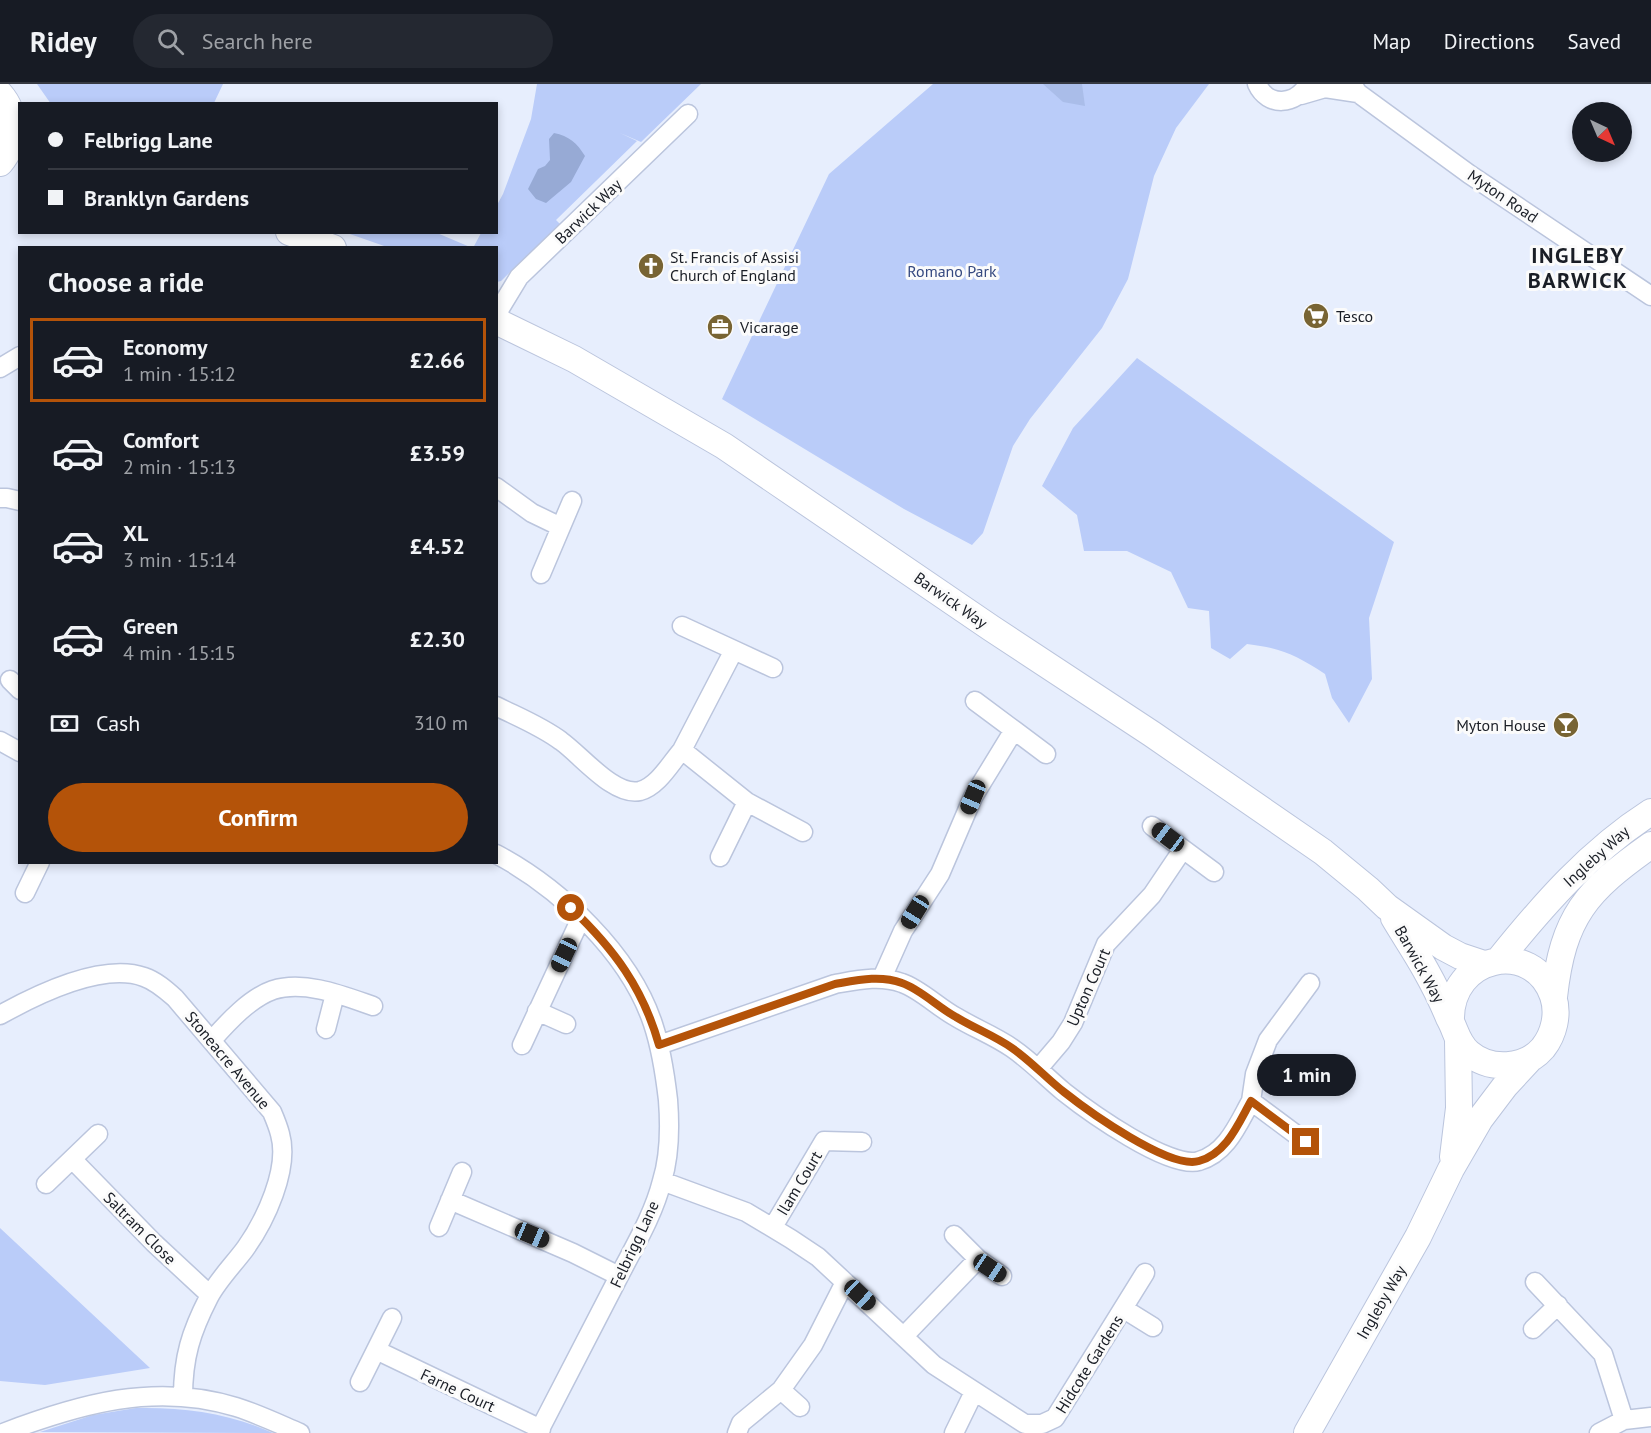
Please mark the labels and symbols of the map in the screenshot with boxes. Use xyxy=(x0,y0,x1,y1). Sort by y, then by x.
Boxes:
north arrow xyxy=(1572,102,1632,162)
street label: Myton Road xyxy=(1464,165,1542,227)
street label: Barwick Way xyxy=(550,174,626,248)
district label: INGLEBY BARWICK xyxy=(1528,241,1628,294)
place label: St. Francis of Assisi Church of England xyxy=(670,247,799,285)
church icon: St. Francis of Assisi Church of England xyxy=(636,251,666,281)
park label: Romano Park xyxy=(907,261,997,281)
supermarket icon: Tesco xyxy=(1301,301,1331,331)
place label: Tesco xyxy=(1336,306,1373,326)
office icon: Vicarage xyxy=(705,312,735,342)
place label: Vicarage xyxy=(739,317,799,337)
street label: Barwick Way xyxy=(910,567,992,633)
bar icon: Myton House xyxy=(1551,710,1581,740)
place label: Myton House xyxy=(1456,715,1546,735)
car xyxy=(958,777,988,817)
car xyxy=(1148,819,1188,855)
street label: Ingleby Way xyxy=(1559,821,1634,891)
car xyxy=(898,892,932,932)
route start xyxy=(557,894,584,921)
street label: Barwick Way xyxy=(1391,922,1450,1007)
car xyxy=(548,935,580,975)
street label: Upton Court xyxy=(1062,944,1114,1029)
street label: Stoneacre Avenue xyxy=(181,1007,275,1113)
callout: 1 min xyxy=(1256,1055,1356,1097)
route end xyxy=(1292,1128,1319,1155)
street label: Ilam Court xyxy=(772,1147,826,1219)
street label: Saltram Close xyxy=(100,1188,180,1268)
street label: Felbrigg Lane xyxy=(605,1197,663,1291)
car xyxy=(512,1220,552,1250)
car xyxy=(970,1250,1010,1286)
street label: Ingleby Way xyxy=(1352,1261,1410,1343)
car xyxy=(841,1276,879,1314)
street label: Hidcote Gardens xyxy=(1051,1311,1127,1417)
street label: Farne Court xyxy=(418,1364,499,1416)

